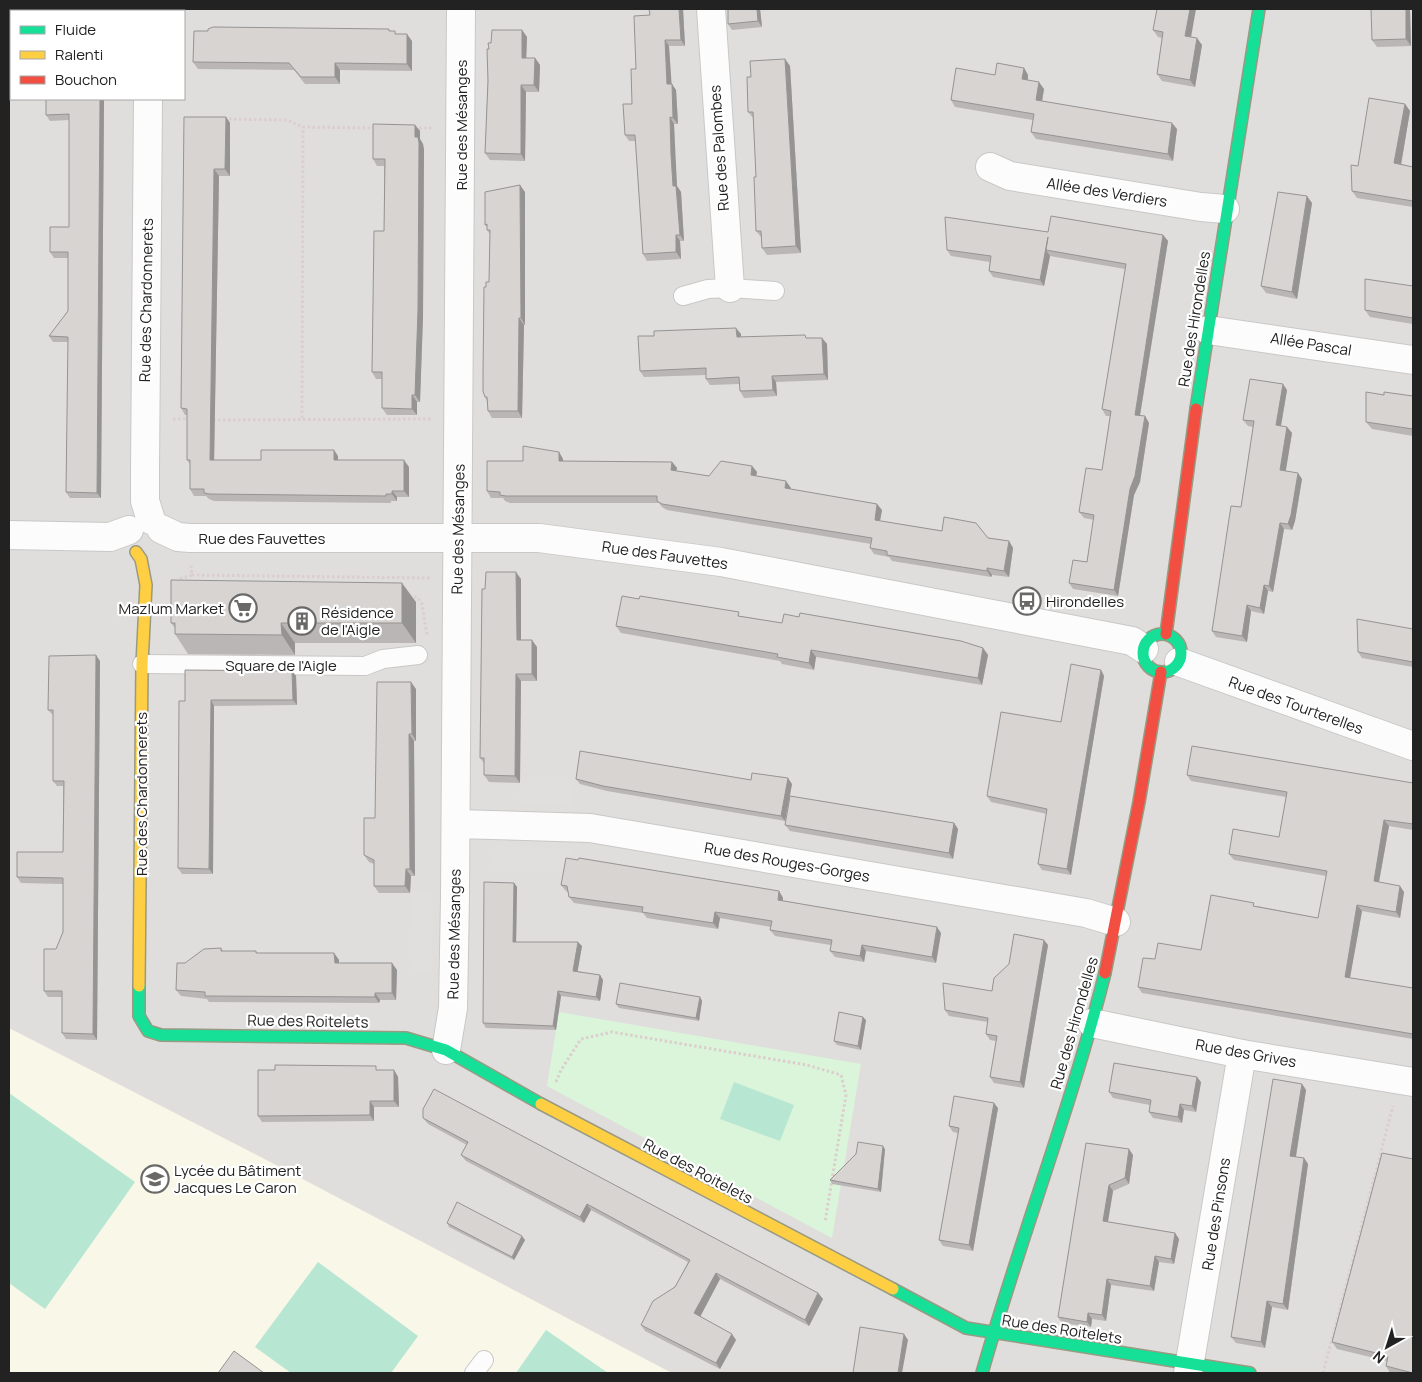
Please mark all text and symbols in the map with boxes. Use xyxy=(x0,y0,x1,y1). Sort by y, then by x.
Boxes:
legend xyxy=(10,10,185,100)
text: Fluide xyxy=(55,19,96,40)
text: Ralenti xyxy=(55,44,103,65)
street label: Rue des Mésanges xyxy=(451,60,472,190)
text: Bouchon xyxy=(55,69,117,90)
street label: Rue des Palombes xyxy=(704,84,734,212)
street label: Allée des Verdiers xyxy=(1045,172,1169,212)
street label: Rue des Chardonnerets xyxy=(134,218,158,382)
street label: Rue des Hirondelles xyxy=(1173,250,1215,388)
street label: Allée Pascal xyxy=(1269,327,1353,361)
street label: Rue des Mésanges xyxy=(446,463,470,595)
street label: Rue des Fauvettes xyxy=(198,528,326,549)
street label: Rue des Fauvettes xyxy=(601,536,729,574)
bus stop icon: Hirondelles xyxy=(1012,586,1042,616)
place label: Hirondelles xyxy=(1046,591,1124,612)
supermarket icon: Mazlum Market xyxy=(228,593,258,623)
place label: Mazlum Market xyxy=(119,598,224,619)
place label: Résidence de l'Aigle xyxy=(321,602,394,640)
building icon: Résidence de l'Aigle xyxy=(287,606,317,636)
street label: Square de l'Aigle xyxy=(225,655,337,676)
street label: Rue des Tourterelles xyxy=(1226,671,1366,739)
street label: Rue des Chardonnerets xyxy=(131,712,152,876)
street label: Rue des Rouges-Gorges xyxy=(703,837,872,887)
street label: Rue des Mésanges xyxy=(442,868,466,1000)
street label: Rue des Hirondelles xyxy=(1045,954,1103,1092)
street label: Rue des Roitelets xyxy=(247,1009,369,1033)
street label: Rue des Grives xyxy=(1194,1034,1298,1072)
street label: Rue des Roitelets xyxy=(640,1133,757,1209)
street label: Rue des Pinsons xyxy=(1197,1156,1235,1272)
place label: Lycée du Bâtiment Jacques Le Caron xyxy=(174,1160,301,1198)
school or university icon: Lycée du Bâtiment Jacques Le Caron xyxy=(140,1164,170,1194)
street label: Rue des Roitelets xyxy=(1001,1309,1124,1349)
north arrow xyxy=(1362,1322,1412,1372)
text: N xyxy=(1369,1347,1388,1368)

